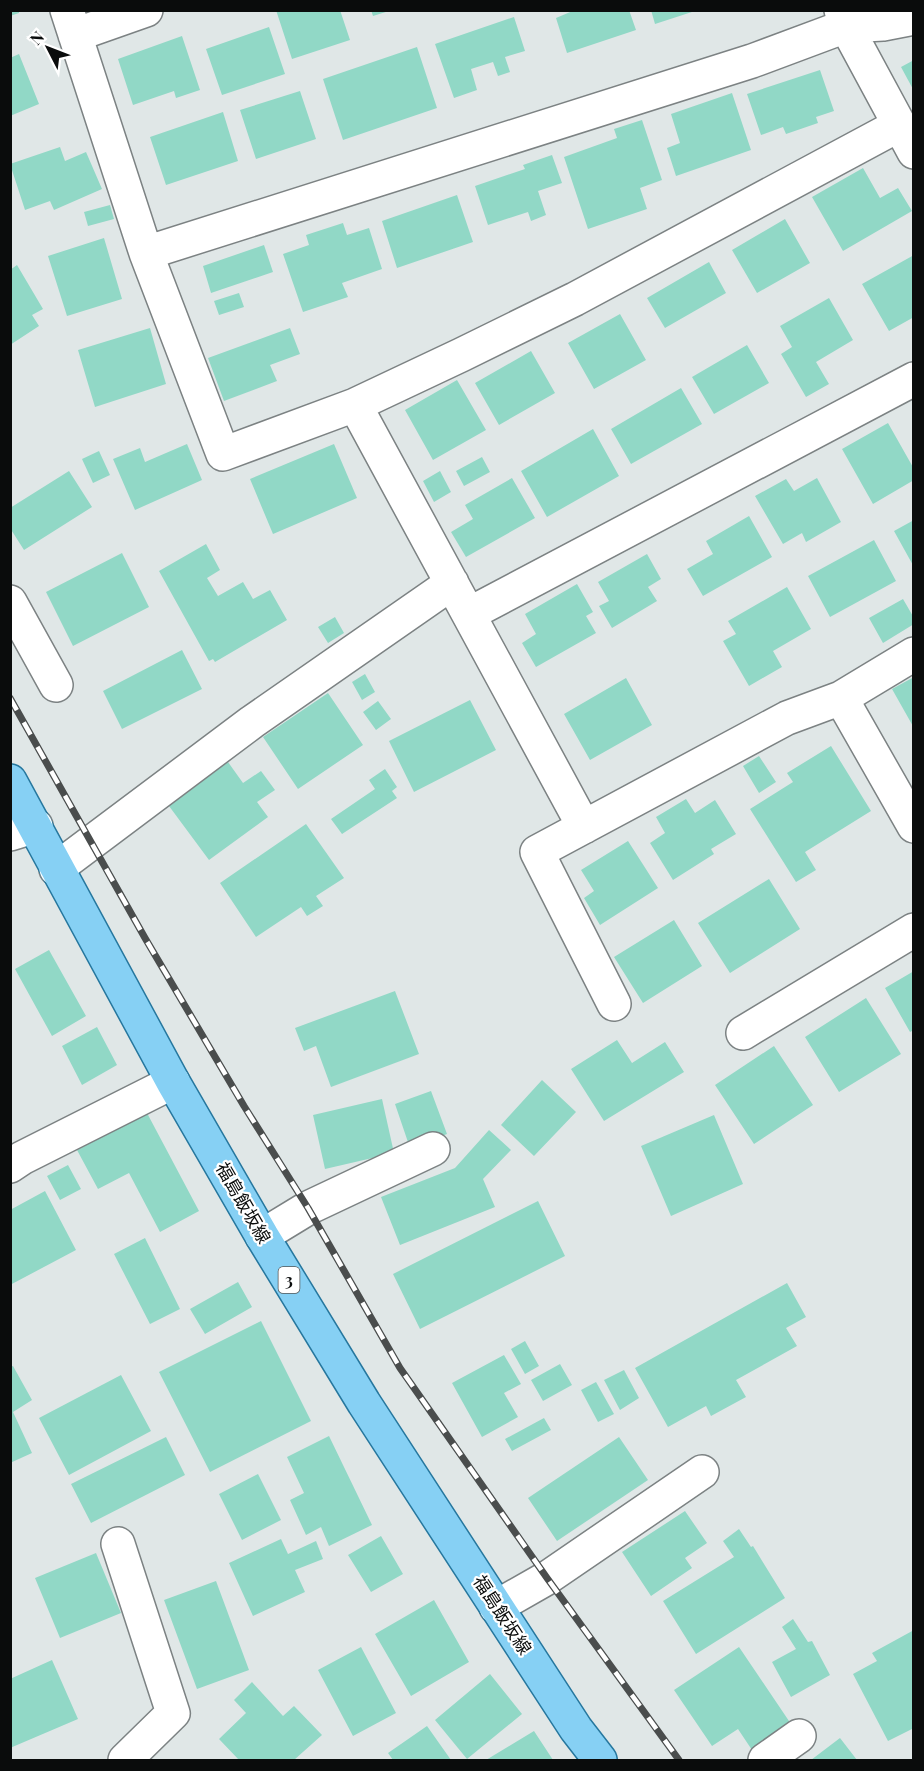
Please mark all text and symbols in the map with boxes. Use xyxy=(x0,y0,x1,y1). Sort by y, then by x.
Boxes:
north arrow xyxy=(18,18,78,78)
text: N xyxy=(25,26,48,49)
street label: 福島飯坂線 xyxy=(211,1158,277,1247)
road number: 3 xyxy=(278,1267,300,1293)
street label: 福島飯坂線 xyxy=(468,1570,537,1659)

